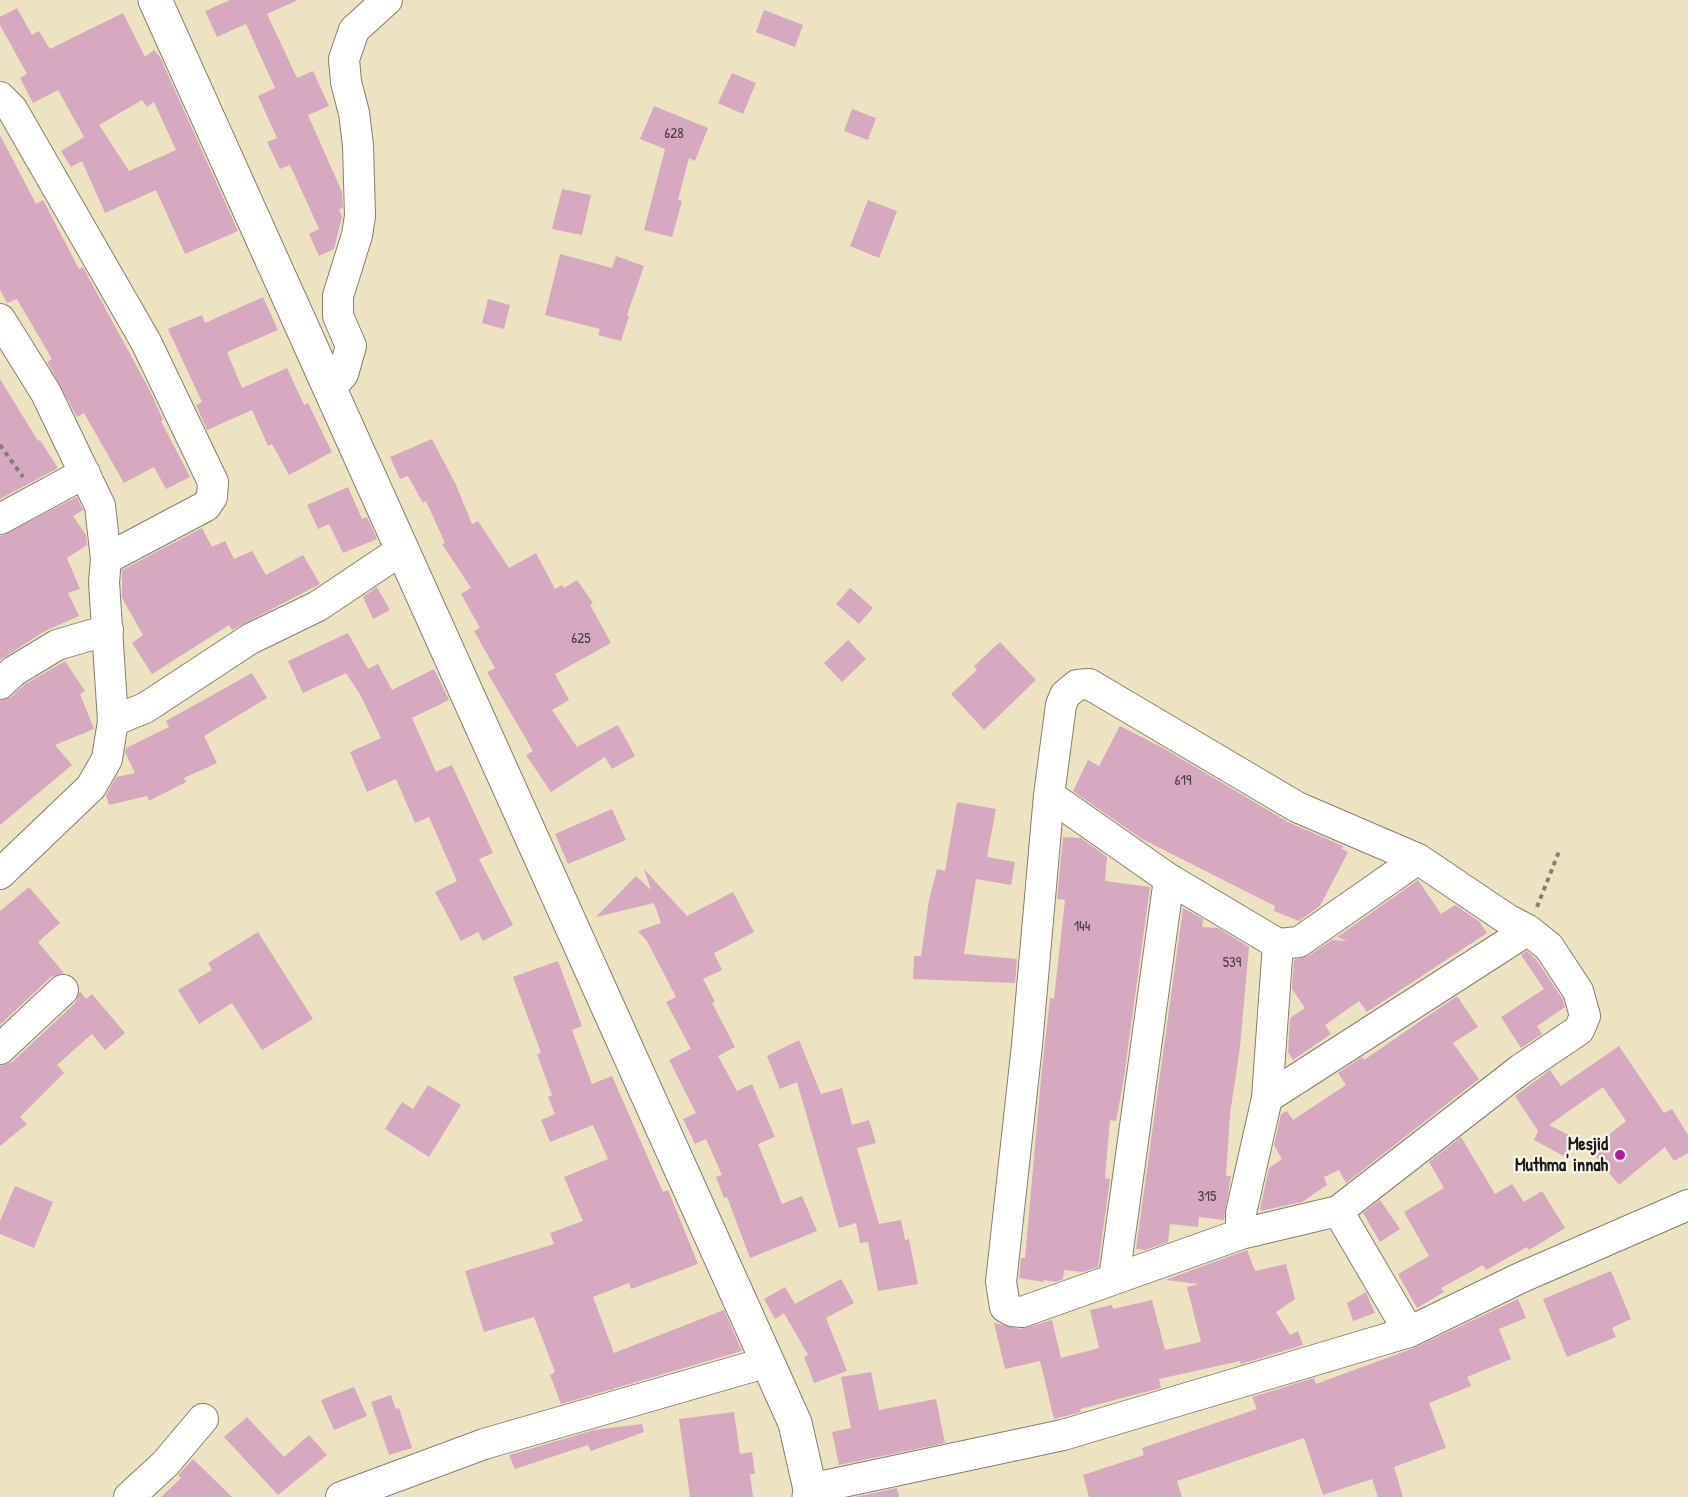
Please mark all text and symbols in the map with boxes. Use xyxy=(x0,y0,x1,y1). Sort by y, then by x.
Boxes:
house number: 628 xyxy=(664,125,684,143)
house number: 625 xyxy=(571,630,591,648)
house number: 619 xyxy=(1175,772,1191,790)
house number: 144 xyxy=(1074,918,1090,936)
house number: 539 xyxy=(1223,954,1241,972)
place label: Mesjid Muthma' innah xyxy=(1515,1134,1608,1176)
marker: Mesjid Muthma' innah xyxy=(1613,1148,1627,1162)
house number: 315 xyxy=(1198,1188,1216,1206)

